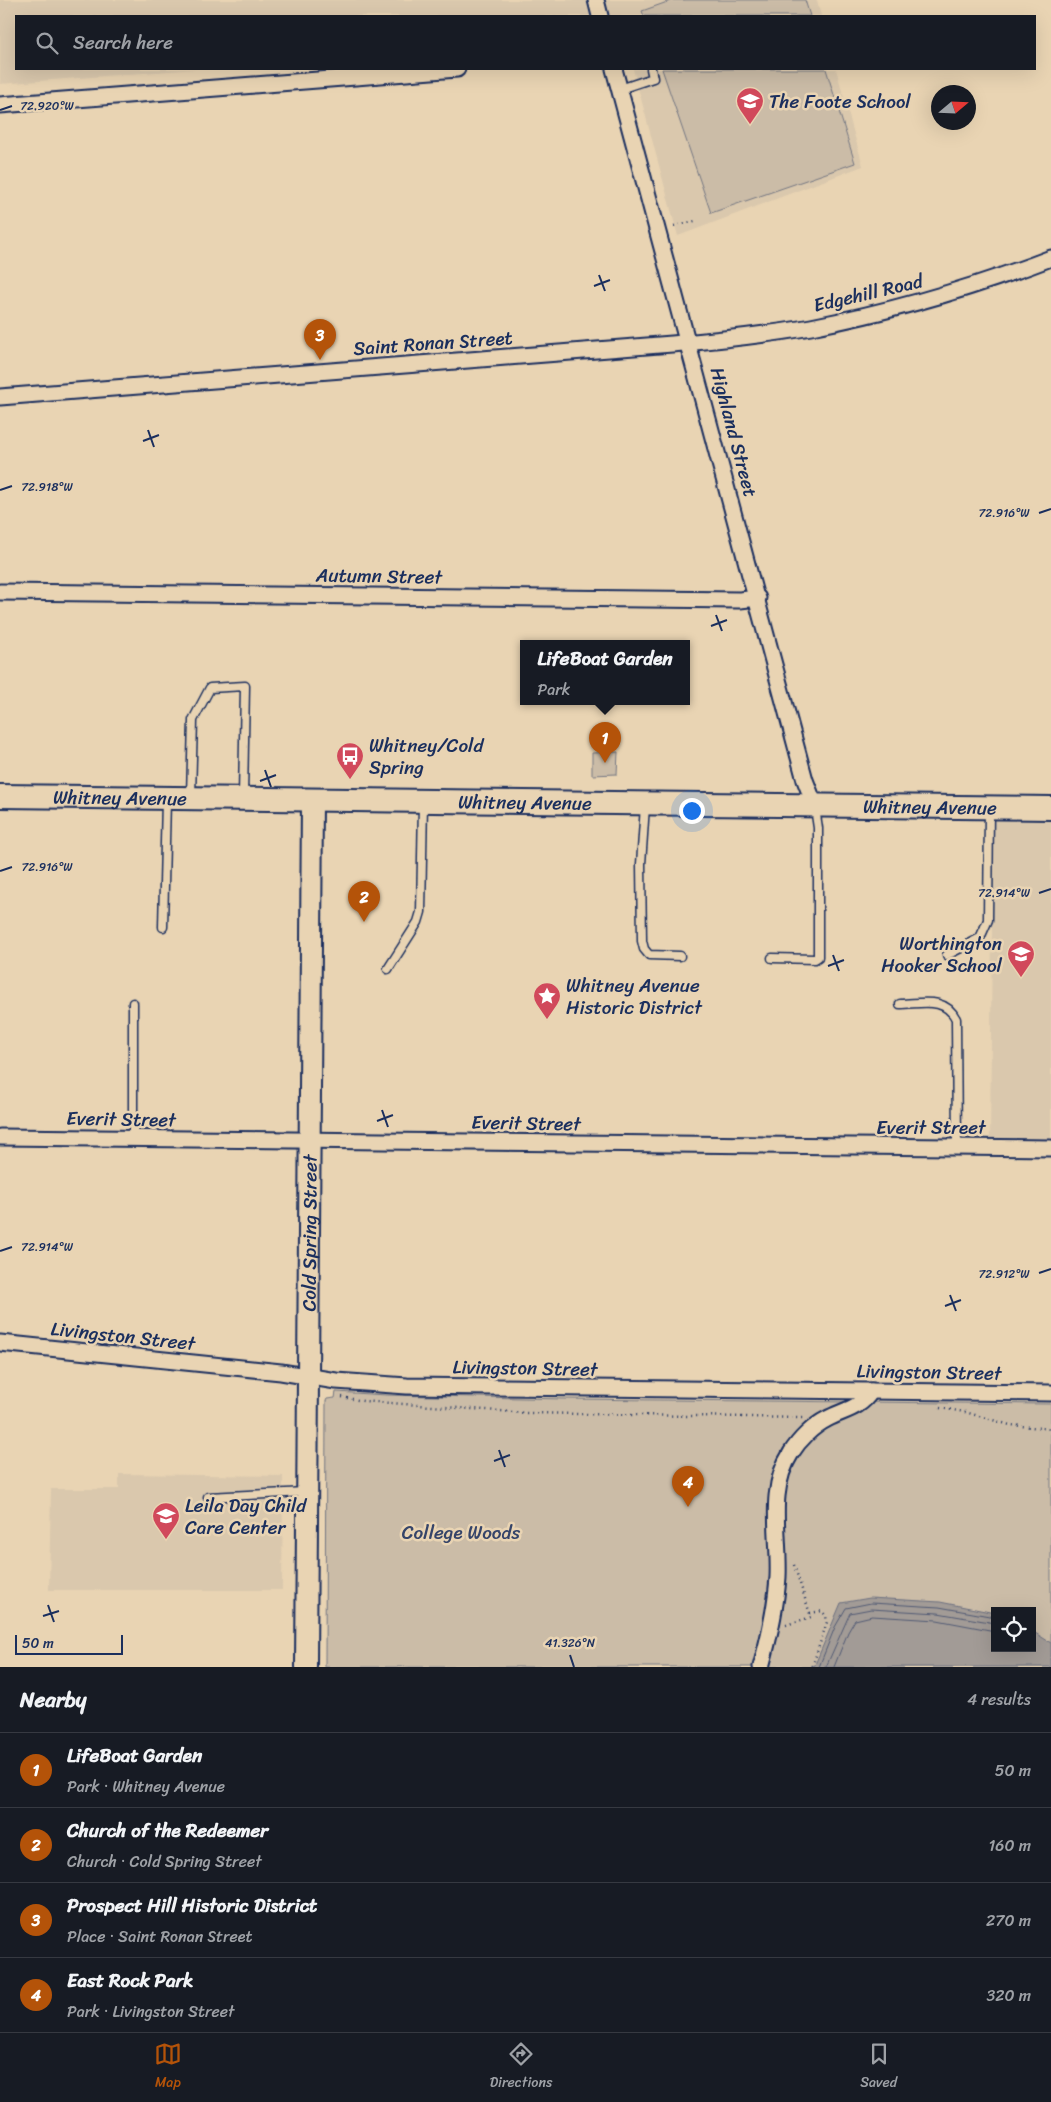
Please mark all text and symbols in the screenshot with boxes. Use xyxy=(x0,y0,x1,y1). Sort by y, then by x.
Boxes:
search box xyxy=(15,15,1036,70)
text: Search here xyxy=(73,26,173,59)
icon: search xyxy=(33,29,61,57)
place label: The Foote School xyxy=(769,85,911,118)
north arrow xyxy=(931,85,976,130)
school or university icon: The Foote School xyxy=(735,86,765,125)
text: 72.920°W xyxy=(20,95,75,117)
street label: Edgehill Road xyxy=(810,264,928,322)
pin: 3 xyxy=(304,319,336,360)
street label: Saint Ronan Street xyxy=(352,321,514,365)
street label: Highland Street xyxy=(701,363,767,501)
text: 72.918°W xyxy=(21,476,74,498)
text: 72.916°W xyxy=(978,502,1030,524)
street label: Autumn Street xyxy=(315,558,444,594)
popup xyxy=(520,640,690,705)
text: LifeBoat Garden xyxy=(537,642,673,675)
text: Park xyxy=(537,675,570,704)
pin: 1 xyxy=(589,722,621,763)
place label: Whitney/Cold Spring xyxy=(369,729,484,784)
bus stop icon: Whitney/Cold Spring xyxy=(335,741,365,780)
street label: Whitney Avenue xyxy=(53,780,187,815)
street label: Whitney Avenue xyxy=(458,785,592,819)
street label: Whitney Avenue xyxy=(863,789,997,824)
your location xyxy=(679,798,705,824)
text: 72.916°W xyxy=(21,856,73,878)
pin: 2 xyxy=(348,881,380,922)
text: 72.914°W xyxy=(978,882,1031,904)
place label: Worthington Hooker School xyxy=(881,927,1003,982)
school or university icon: Worthington Hooker School xyxy=(1006,939,1036,978)
place label: Whitney Avenue Historic District xyxy=(566,969,703,1024)
place icon: Whitney Avenue Historic District xyxy=(532,981,562,1020)
street label: Everit Street xyxy=(66,1102,177,1136)
street label: Everit Street xyxy=(471,1106,582,1140)
street label: Everit Street xyxy=(876,1111,987,1144)
street label: Cold Spring Street xyxy=(292,1153,326,1312)
text: 72.914°W xyxy=(21,1236,74,1258)
text: 72.912°W xyxy=(978,1263,1030,1285)
street label: Livingston Street xyxy=(49,1312,198,1360)
street label: Livingston Street xyxy=(452,1350,599,1386)
street label: Livingston Street xyxy=(856,1354,1003,1390)
pin: 4 xyxy=(672,1466,704,1507)
place label: Leila Day Child Care Center xyxy=(185,1489,307,1544)
school or university icon: Leila Day Child Care Center xyxy=(151,1501,181,1540)
park label: College Woods xyxy=(402,1516,521,1549)
map controls xyxy=(991,1607,1036,1652)
button: locate xyxy=(991,1607,1036,1652)
text: 50 m xyxy=(22,1631,54,1656)
scale bar xyxy=(15,1632,122,1655)
text: 41.326°N xyxy=(545,1632,596,1654)
text: Nearby xyxy=(20,1681,86,1719)
text: 4 results xyxy=(967,1685,1031,1714)
text: LifeBoat Garden xyxy=(67,1739,202,1772)
text: 1 xyxy=(33,1756,39,1785)
text: 50 m xyxy=(995,1756,1031,1785)
text: Park · Whitney Avenue xyxy=(67,1772,225,1801)
text: Church of the Redeemer xyxy=(67,1814,268,1847)
text: 2 xyxy=(31,1831,41,1860)
text: 160 m xyxy=(988,1831,1031,1860)
text: Church · Cold Spring Street xyxy=(67,1847,262,1876)
text: Prospect Hill Historic District xyxy=(67,1889,317,1922)
text: 3 xyxy=(32,1906,40,1935)
text: 270 m xyxy=(986,1906,1031,1935)
text: Place · Saint Ronan Street xyxy=(67,1922,253,1951)
text: East Rock Park xyxy=(67,1964,193,1997)
text: 4 xyxy=(31,1981,41,2010)
text: 320 m xyxy=(986,1981,1031,2010)
text: Park · Livingston Street xyxy=(67,1997,234,2026)
tab: Map xyxy=(154,2040,182,2095)
tab: Directions xyxy=(490,2040,552,2095)
tab: Saved xyxy=(860,2040,897,2095)

